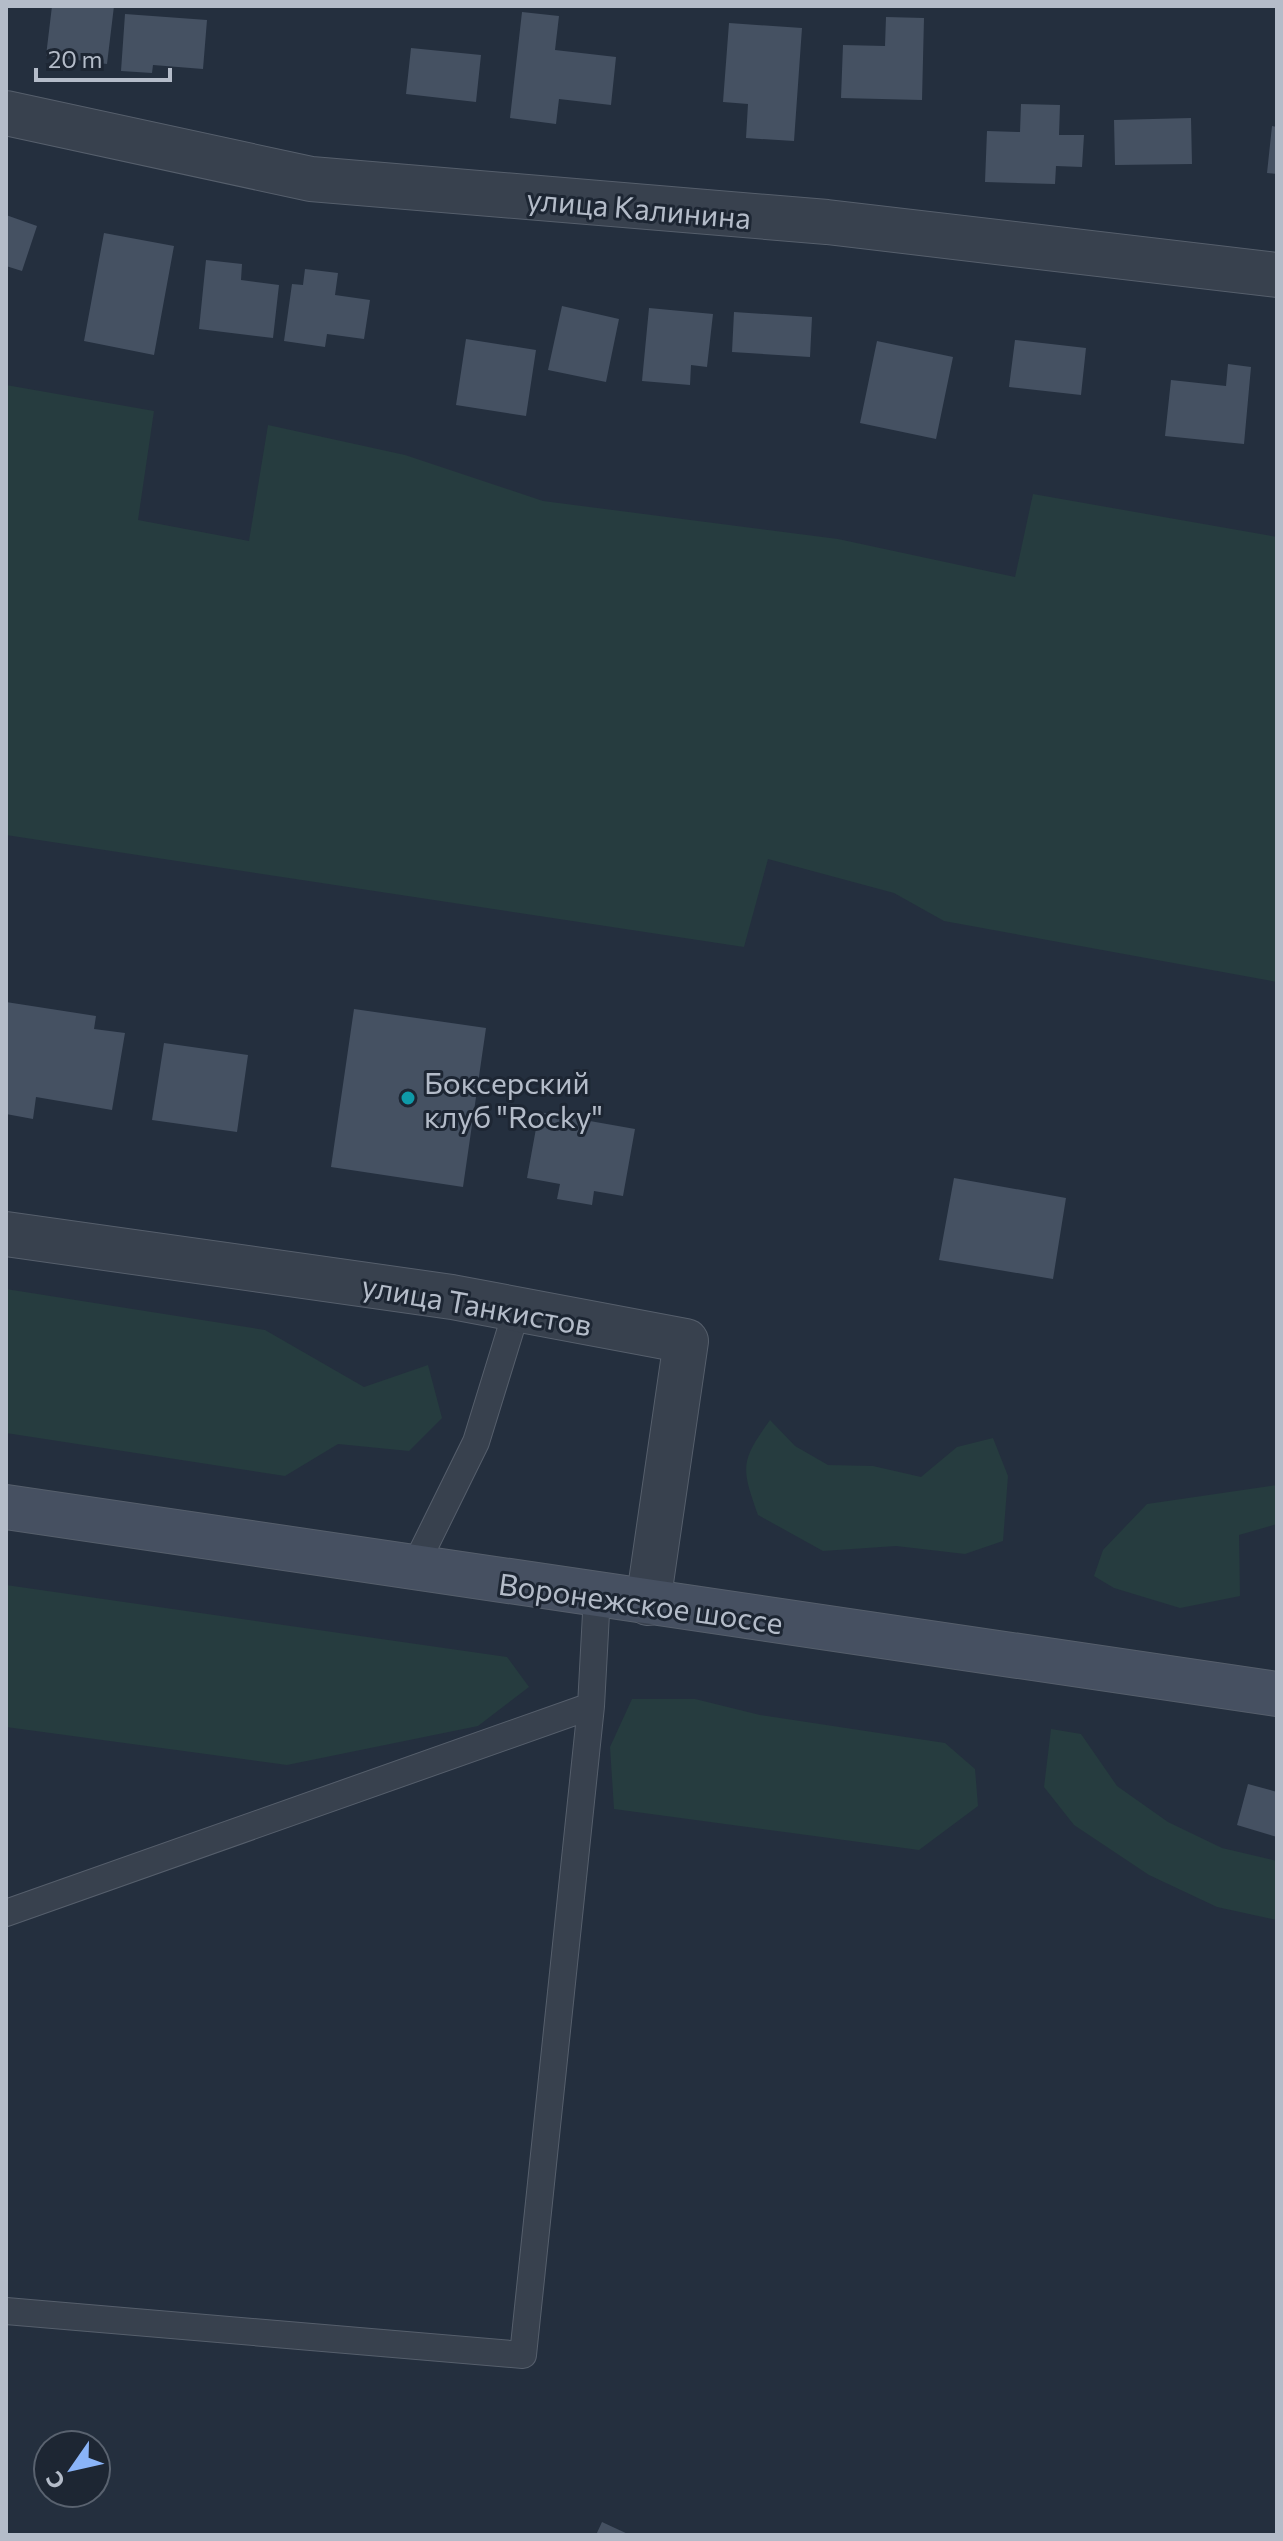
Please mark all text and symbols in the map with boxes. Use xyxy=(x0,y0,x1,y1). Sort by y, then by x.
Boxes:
scale bar xyxy=(36,32,170,82)
text: 20 m xyxy=(48,44,102,73)
street label: улица Калинина xyxy=(525,179,753,235)
place label: Боксерский клуб "Rocky" xyxy=(424,1063,603,1134)
marker: Боксерский клуб "Rocky" xyxy=(399,1089,417,1107)
street label: улица Танкистов xyxy=(359,1266,595,1342)
street label: Воронежское шоссе xyxy=(496,1564,786,1640)
north arrow xyxy=(32,2429,112,2509)
text: С xyxy=(40,2467,70,2494)

